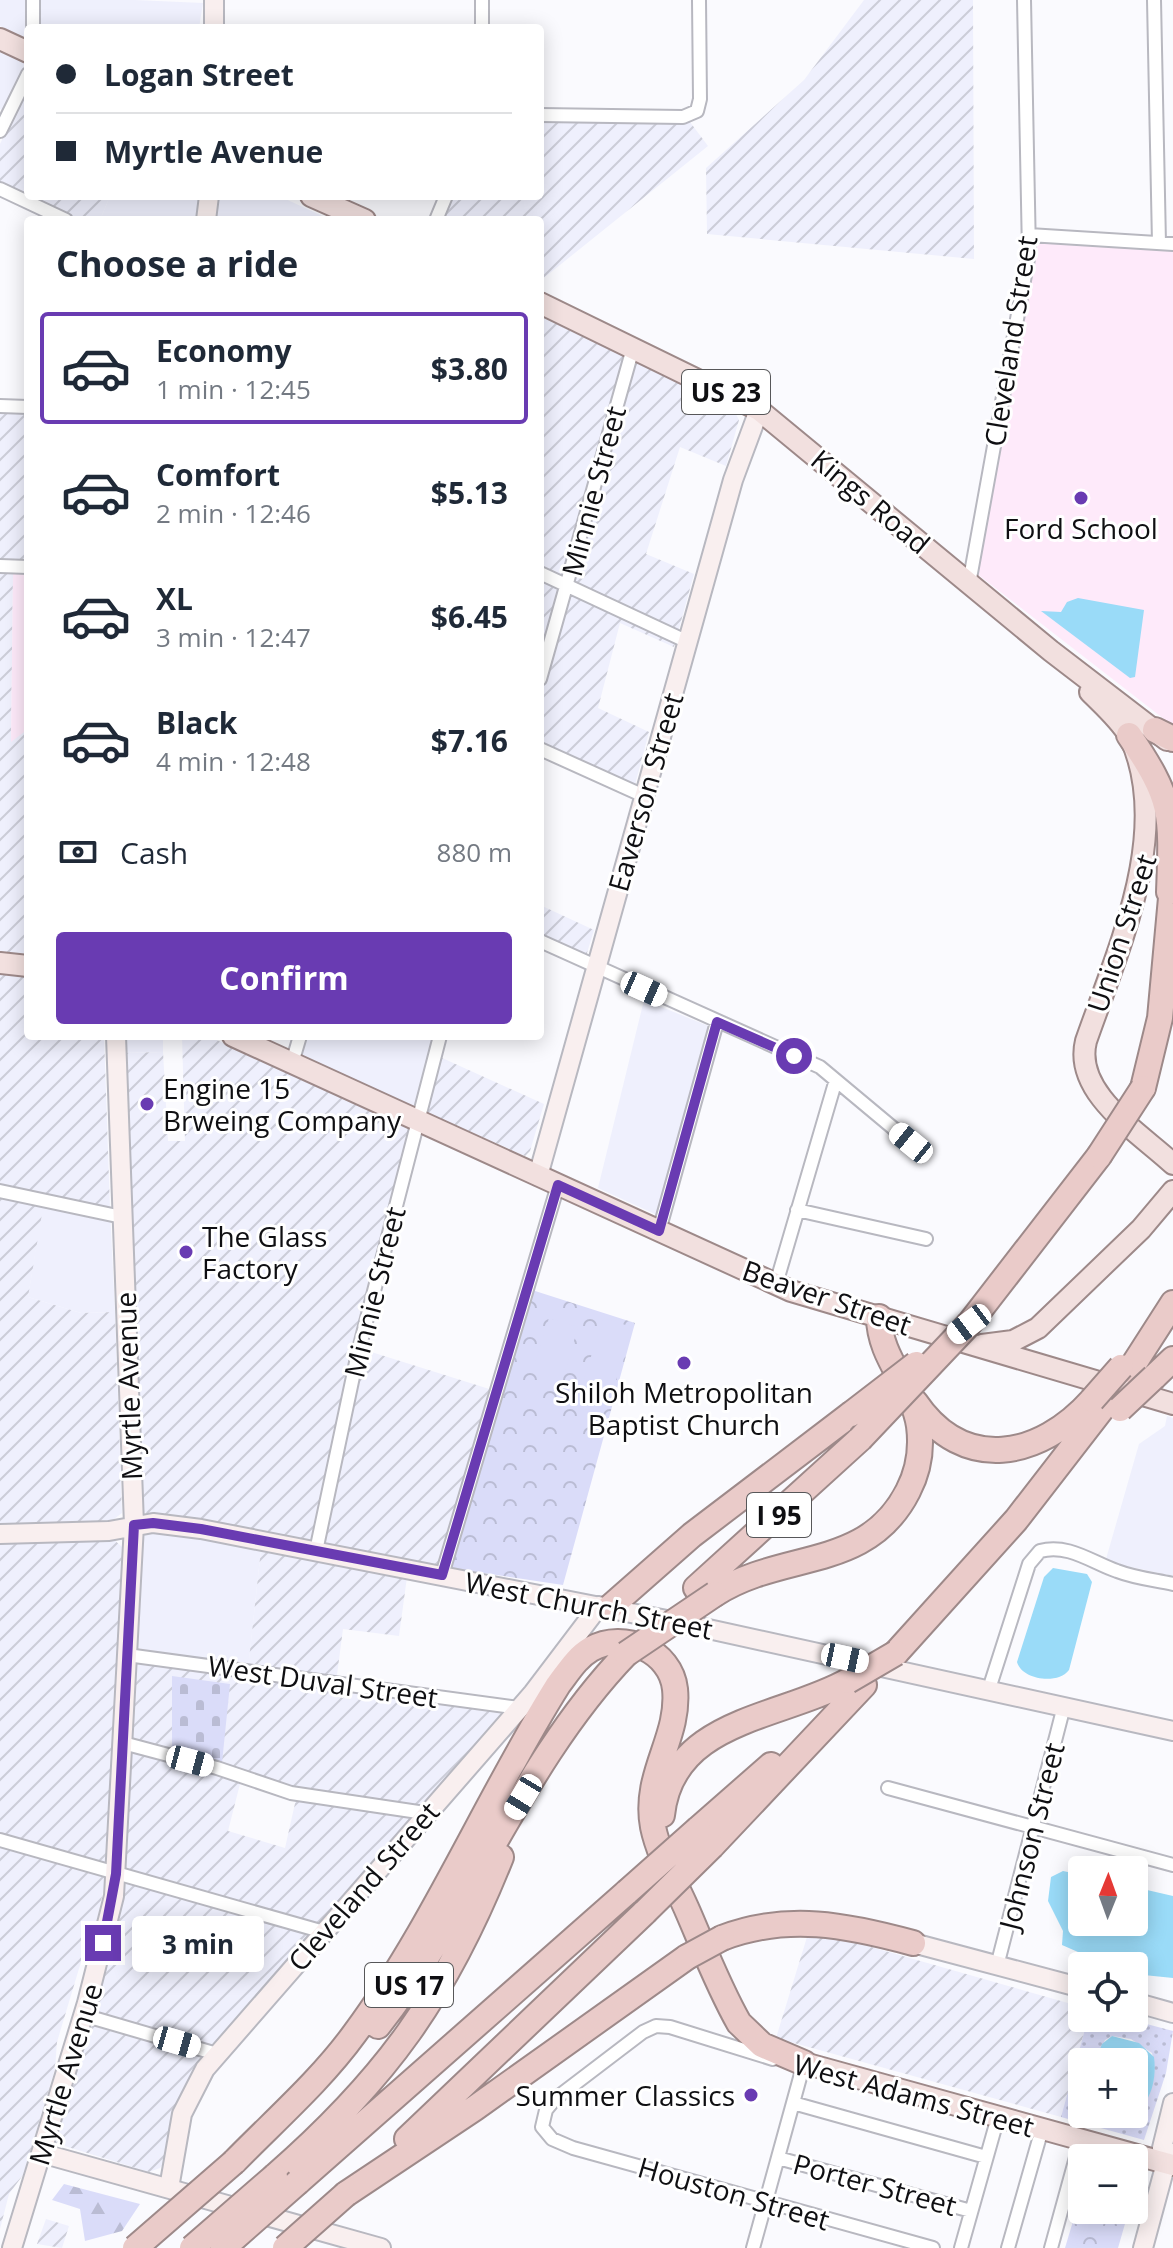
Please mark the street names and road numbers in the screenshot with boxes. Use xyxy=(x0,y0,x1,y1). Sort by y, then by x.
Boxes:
street label: Cleveland Street xyxy=(975,233,1045,449)
road number: US 23 xyxy=(682,370,770,414)
street label: Minnie Street xyxy=(552,402,634,580)
street label: Kings Road xyxy=(804,440,938,562)
street label: Eaverson Street xyxy=(598,688,692,896)
street label: Union Street xyxy=(1078,849,1164,1017)
street label: Minnie Street xyxy=(334,1203,414,1381)
street label: Beaver Street xyxy=(738,1250,916,1344)
street label: Myrtle Avenue xyxy=(106,1291,150,1481)
road number: I 95 xyxy=(747,1493,811,1537)
street label: West Church Street xyxy=(462,1562,716,1648)
street label: West Duval Street xyxy=(206,1646,440,1716)
street label: Johnson Street xyxy=(989,1738,1073,1936)
street label: Cleveland Street xyxy=(279,1793,447,1979)
road number: US 17 xyxy=(365,1963,453,2007)
street label: Myrtle Avenue xyxy=(19,1978,111,2170)
street label: West Adams Street xyxy=(790,2045,1038,2145)
street label: Porter Street xyxy=(789,2144,961,2224)
street label: Houston Street xyxy=(634,2148,834,2238)

